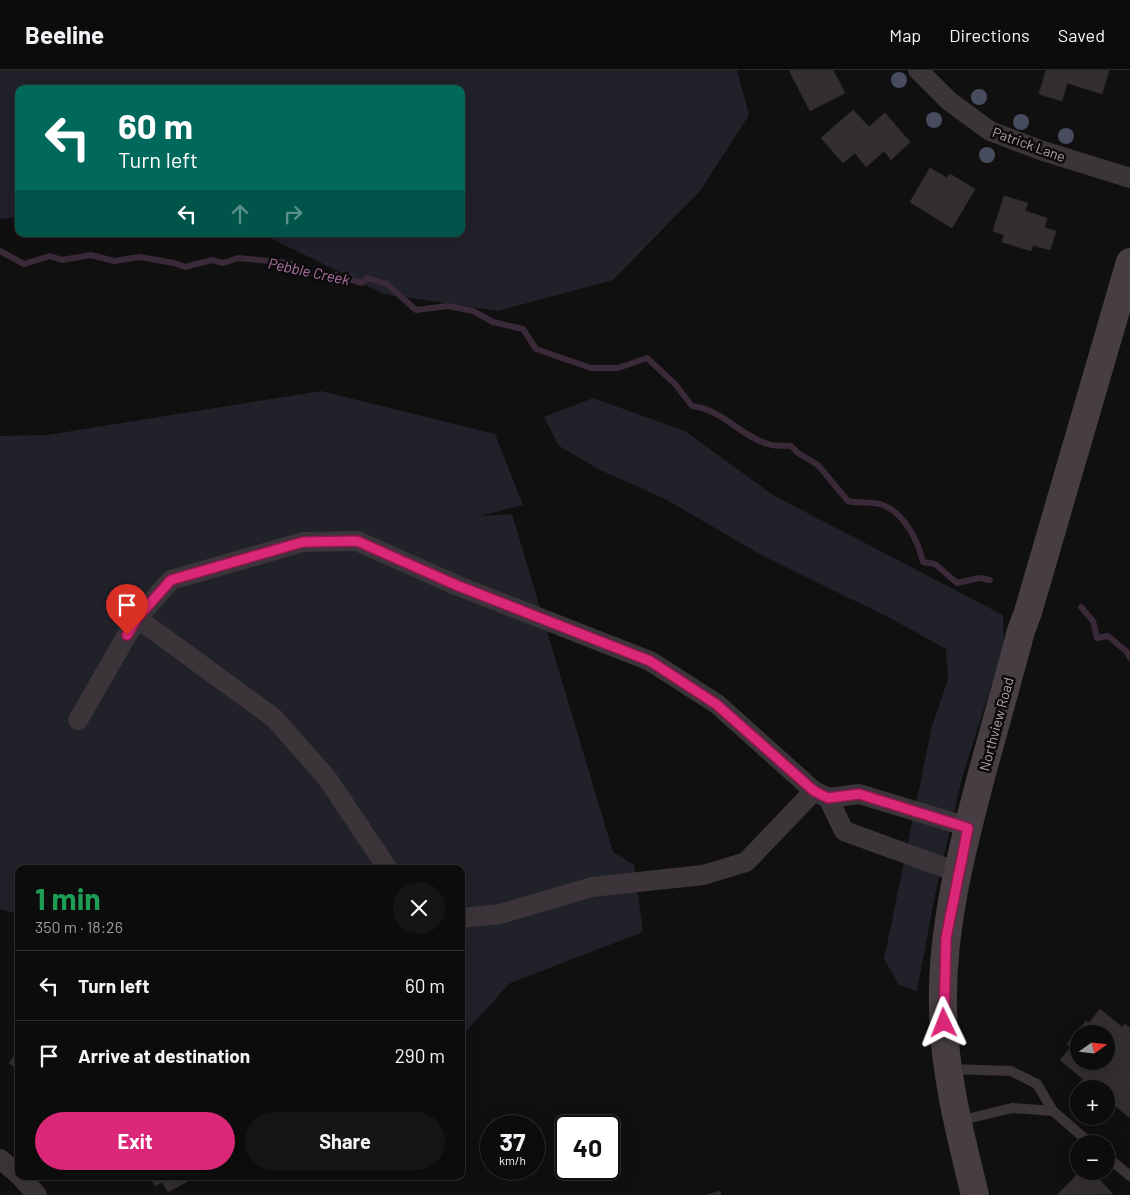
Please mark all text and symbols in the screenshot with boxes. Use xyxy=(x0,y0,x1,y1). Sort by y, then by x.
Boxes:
text: Beeline xyxy=(25,20,104,49)
text: Map xyxy=(889,24,921,46)
text: Directions xyxy=(949,24,1030,46)
text: Saved xyxy=(1058,24,1105,46)
text: 60 m xyxy=(118,104,193,146)
icon: left xyxy=(35,105,100,170)
street label: Patrick Lane xyxy=(990,123,1068,165)
text: Turn left xyxy=(118,146,198,172)
icon: left xyxy=(173,200,201,228)
icon: ahead xyxy=(226,200,254,228)
icon: right xyxy=(279,200,307,228)
water label: Pebble Creek xyxy=(267,254,352,289)
pin xyxy=(106,584,148,635)
icon: arrive xyxy=(113,591,141,619)
street label: Northview Road xyxy=(975,675,1017,773)
text: 1 min xyxy=(35,880,101,916)
button: close xyxy=(393,882,445,934)
text: 350 m · 18:26 xyxy=(35,917,123,936)
icon: left xyxy=(35,972,63,1000)
text: Turn left xyxy=(78,974,149,997)
text: 60 m xyxy=(405,974,445,997)
position arrow xyxy=(917,996,969,1048)
north arrow xyxy=(1070,1025,1115,1070)
map controls xyxy=(1070,1025,1115,1180)
icon: arrive xyxy=(35,1042,63,1070)
text: Arrive at destination xyxy=(78,1044,250,1067)
text: 290 m xyxy=(395,1044,445,1067)
button: + xyxy=(1070,1080,1115,1125)
button: Exit xyxy=(35,1112,235,1170)
button: Share xyxy=(245,1112,445,1170)
speed limit sign: 40 xyxy=(555,1115,620,1180)
text: 37 xyxy=(500,1126,525,1156)
button: − xyxy=(1070,1135,1115,1180)
text: km/h xyxy=(499,1153,526,1167)

